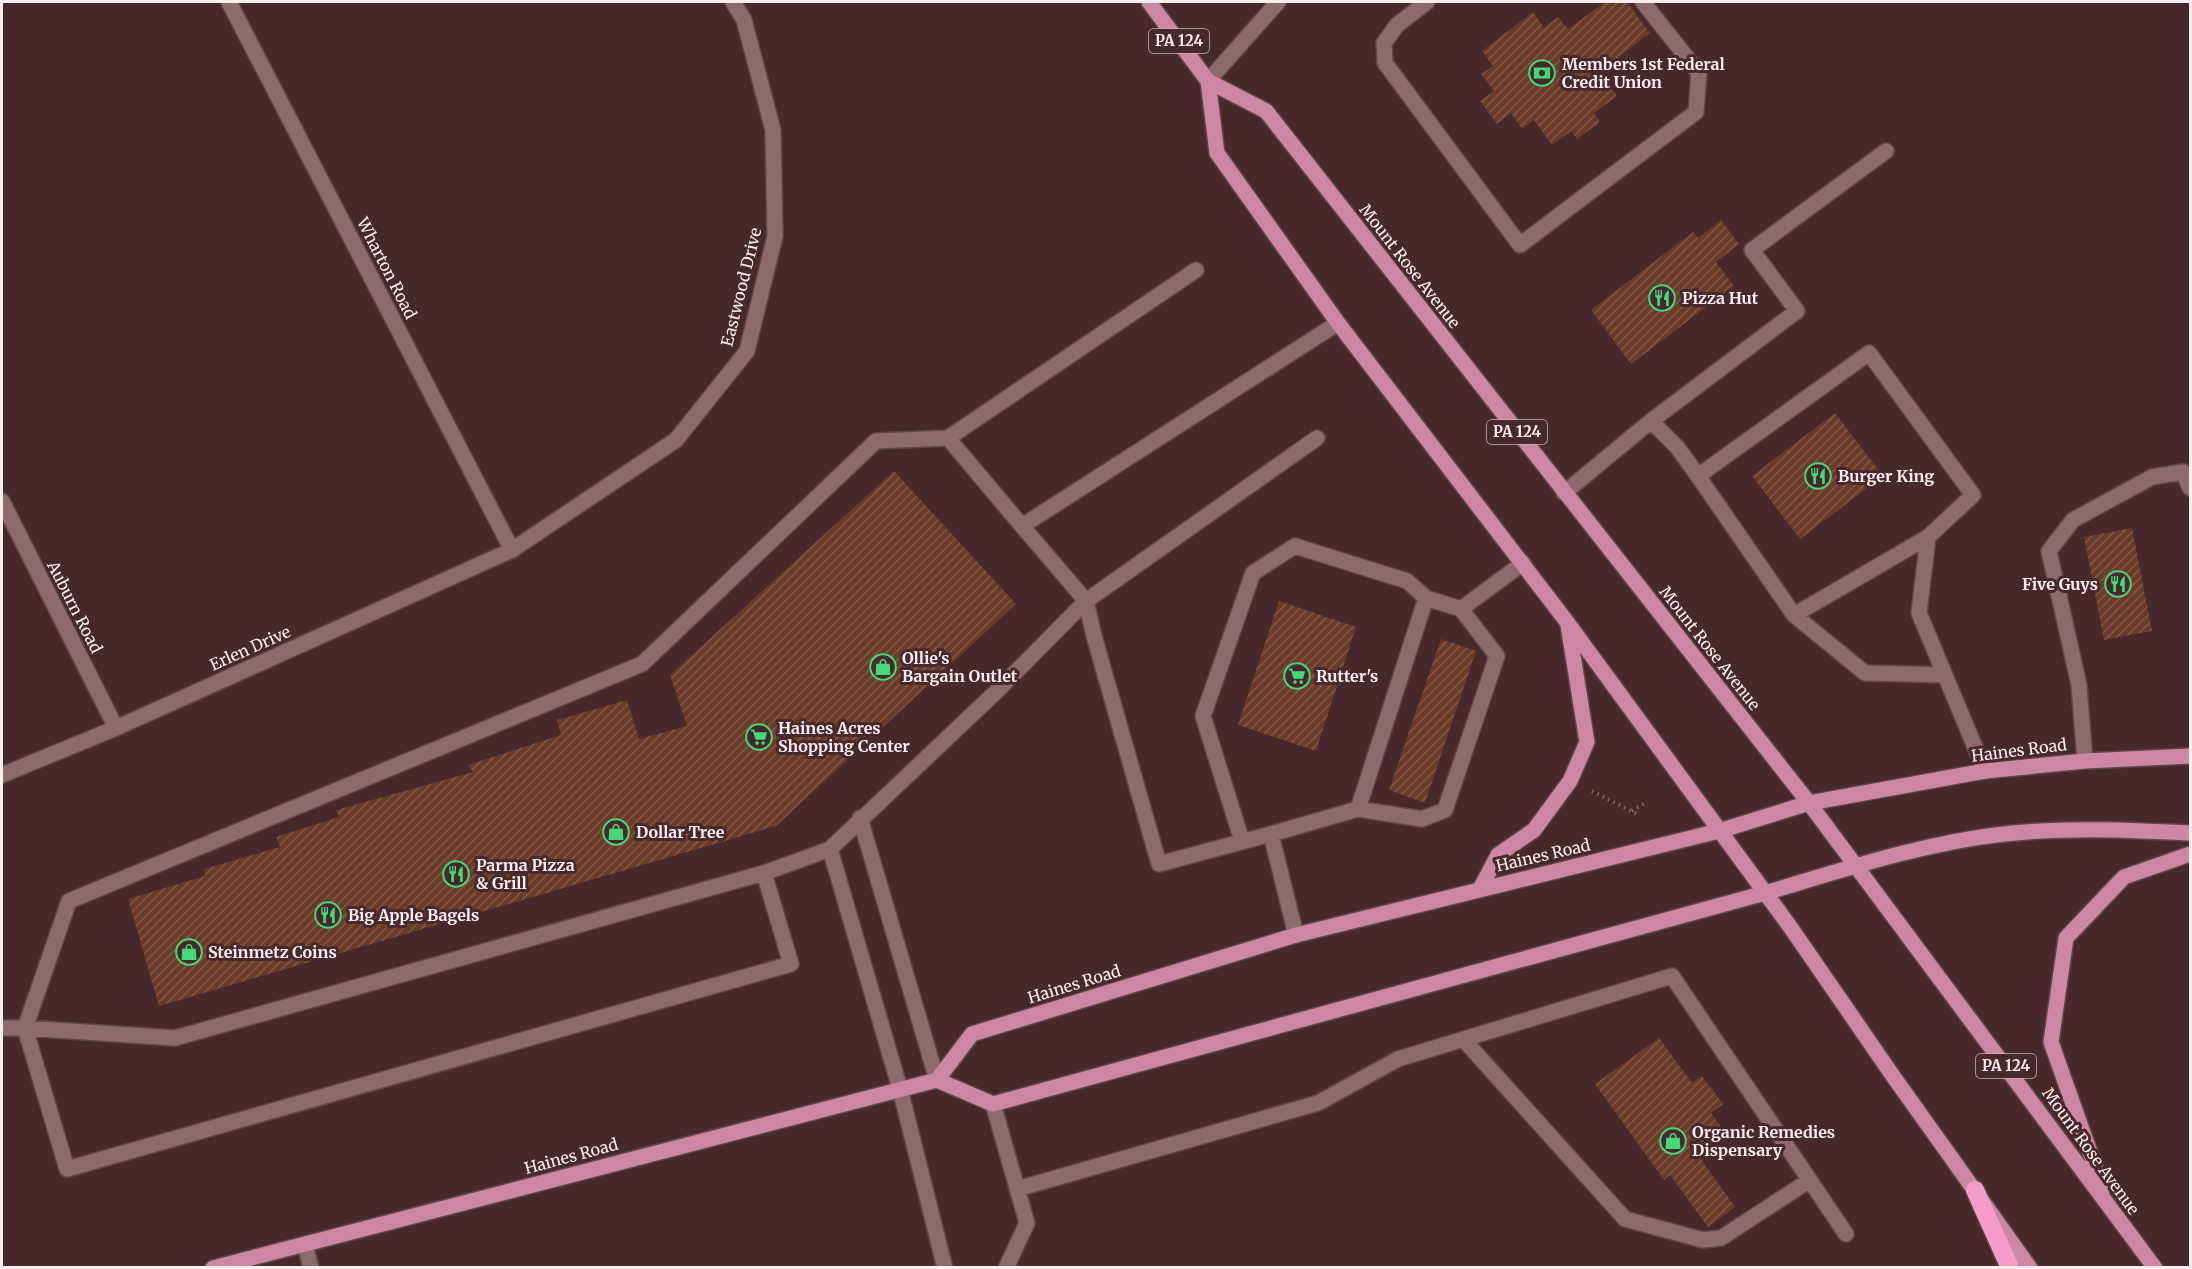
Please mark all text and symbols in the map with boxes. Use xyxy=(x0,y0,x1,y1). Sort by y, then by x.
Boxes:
road number: PA 124 xyxy=(1149,29,1209,53)
place label: Members 1st Federal Credit Union xyxy=(1562,54,1725,92)
bank icon: Members 1st Federal Credit Union xyxy=(1527,58,1557,88)
street label: Mount Rose Avenue xyxy=(1355,200,1465,332)
street label: Wharton Road xyxy=(352,213,421,322)
street label: Eastwood Drive xyxy=(717,226,765,348)
restaurant icon: Pizza Hut xyxy=(1647,283,1677,313)
place label: Pizza Hut xyxy=(1682,288,1759,308)
road number: PA 124 xyxy=(1487,420,1547,444)
restaurant icon: Burger King xyxy=(1803,461,1833,491)
place label: Burger King xyxy=(1838,466,1934,486)
street label: Auburn Road xyxy=(43,557,107,657)
restaurant icon: Five Guys xyxy=(2103,569,2133,599)
place label: Five Guys xyxy=(2022,574,2098,594)
street label: Mount Rose Avenue xyxy=(1655,582,1765,714)
street label: Erlen Drive xyxy=(207,621,293,675)
place label: Ollie's Bargain Outlet xyxy=(902,648,1018,686)
shop icon: Ollie's Bargain Outlet xyxy=(868,652,898,682)
supermarket icon: Rutter's xyxy=(1282,661,1312,691)
place label: Rutter's xyxy=(1316,666,1378,686)
place label: Haines Acres Shopping Center xyxy=(778,718,910,756)
supermarket icon: Haines Acres Shopping Center xyxy=(744,722,774,752)
street label: Haines Road xyxy=(1970,734,2068,766)
shop icon: Dollar Tree xyxy=(601,817,631,847)
place label: Dollar Tree xyxy=(636,822,725,842)
street label: Haines Road xyxy=(1494,834,1592,876)
place label: Parma Pizza & Grill xyxy=(476,855,575,893)
restaurant icon: Parma Pizza & Grill xyxy=(441,859,471,889)
restaurant icon: Big Apple Bagels xyxy=(313,900,343,930)
place label: Big Apple Bagels xyxy=(348,905,479,925)
shop icon: Steinmetz Coins xyxy=(174,937,204,967)
place label: Steinmetz Coins xyxy=(208,942,337,962)
street label: Haines Road xyxy=(1025,960,1123,1008)
road number: PA 124 xyxy=(1976,1054,2036,1078)
street label: Mount Rose Avenue xyxy=(2038,1084,2144,1218)
place label: Organic Remedies Dispensary xyxy=(1692,1122,1835,1160)
shop icon: Organic Remedies Dispensary xyxy=(1658,1126,1688,1156)
street label: Haines Road xyxy=(522,1134,620,1178)

